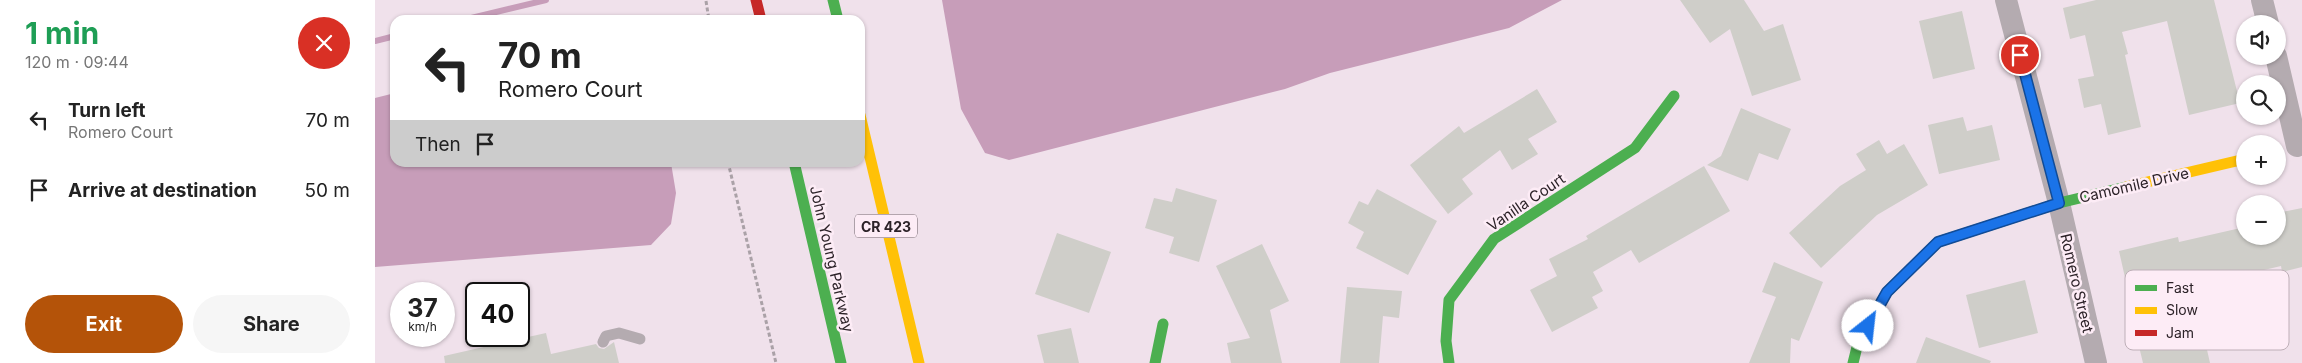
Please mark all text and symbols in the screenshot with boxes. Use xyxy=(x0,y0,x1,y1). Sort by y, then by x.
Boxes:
text: 1 min xyxy=(25,15,99,51)
map controls xyxy=(2236,15,2286,245)
button: sound xyxy=(2236,15,2286,65)
button: close xyxy=(298,17,350,69)
text: 70 m xyxy=(498,34,582,76)
pin xyxy=(1999,34,2041,76)
icon: left xyxy=(415,35,480,100)
icon: arrive xyxy=(2006,41,2034,69)
text: 120 m · 09:44 xyxy=(25,52,129,72)
button: search xyxy=(2236,75,2286,125)
text: Romero Court xyxy=(498,76,643,102)
text: Turn left xyxy=(68,99,146,122)
icon: left xyxy=(25,106,53,134)
text: 70 m xyxy=(306,109,350,132)
text: Romero Court xyxy=(68,122,173,142)
icon: arrive xyxy=(471,130,499,158)
text: Then xyxy=(415,133,461,156)
button: + xyxy=(2236,135,2286,185)
street label: Camomile Drive xyxy=(2077,163,2191,207)
street label: Vanilla Court xyxy=(1483,169,1569,235)
icon: arrive xyxy=(25,176,53,204)
text: Arrive at destination xyxy=(68,179,257,202)
text: 50 m xyxy=(304,179,350,202)
street label: John Young Parkway xyxy=(806,184,858,335)
button: − xyxy=(2236,195,2286,245)
road number: CR 423 xyxy=(855,215,917,238)
street label: Romero Street xyxy=(2056,232,2098,335)
legend xyxy=(2125,270,2289,350)
text: Fast xyxy=(2166,279,2194,296)
speed limit sign: 40 xyxy=(465,282,530,347)
text: 37 xyxy=(407,293,438,323)
button: Exit xyxy=(25,295,183,353)
button: Share xyxy=(193,295,350,353)
position arrow xyxy=(1841,299,1893,351)
text: Slow xyxy=(2166,301,2198,318)
text: km/h xyxy=(408,319,437,334)
text: Jam xyxy=(2166,324,2194,341)

